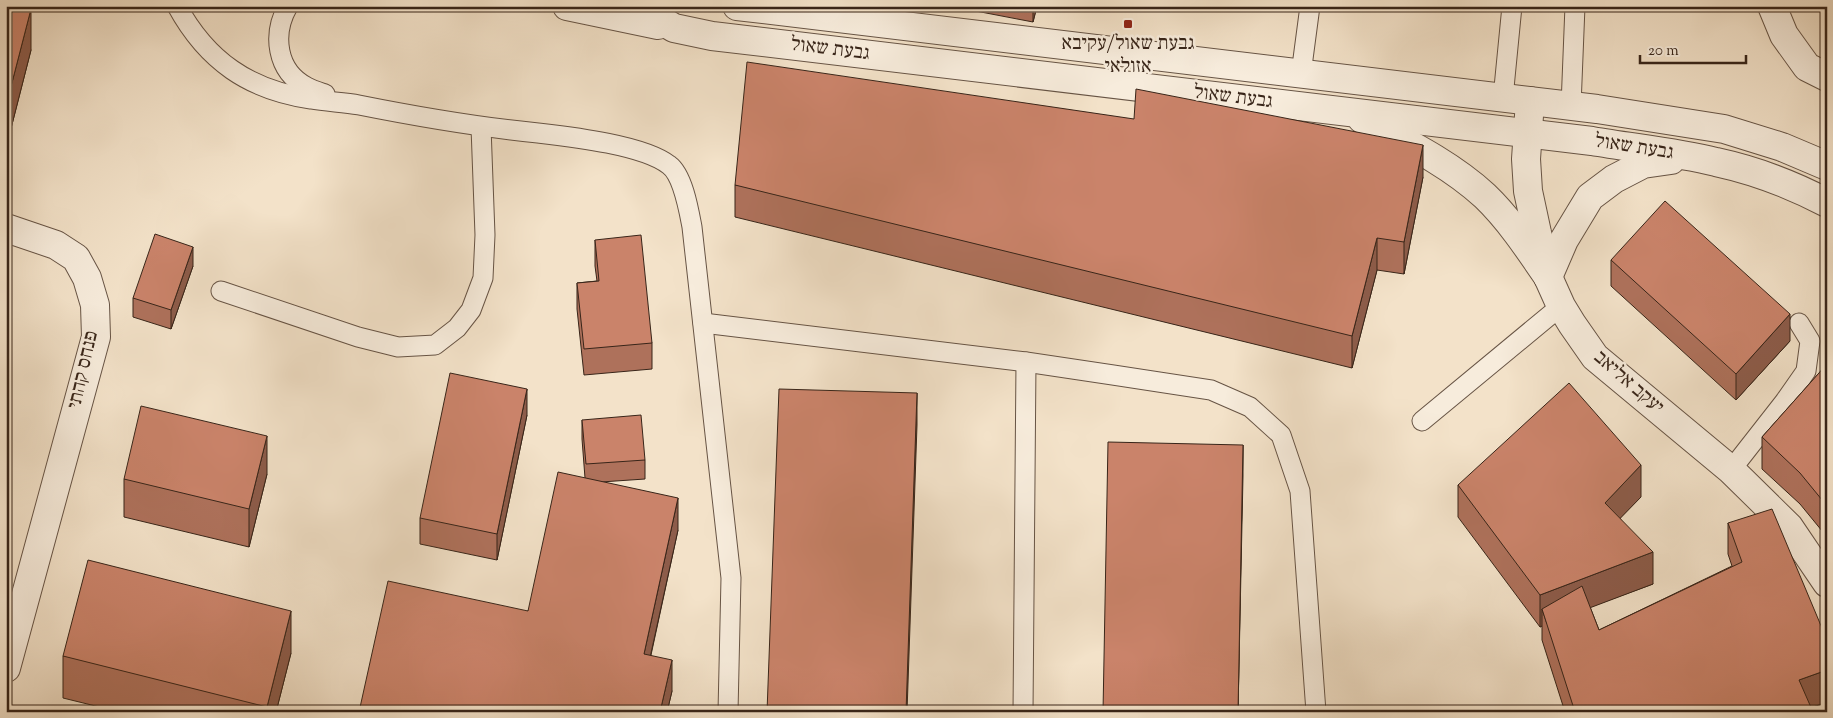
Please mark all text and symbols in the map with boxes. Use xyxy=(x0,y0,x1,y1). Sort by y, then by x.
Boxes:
marker: גבעת שאול/עקיבא אזולאי xyxy=(1122,18,1134,30)
place label: גבעת שאול/עקיבא אזולאי xyxy=(1062,30,1195,82)
street label: גבעת שאול xyxy=(789,31,871,69)
scale bar xyxy=(1640,32,1747,64)
text: 20 m xyxy=(1648,41,1679,62)
street label: גבעת שאול xyxy=(1192,79,1274,117)
street label: גבעת שאול xyxy=(1592,127,1676,169)
street label: פנחס קהתי xyxy=(61,328,107,412)
street label: יעקב אליאב xyxy=(1586,344,1670,422)

